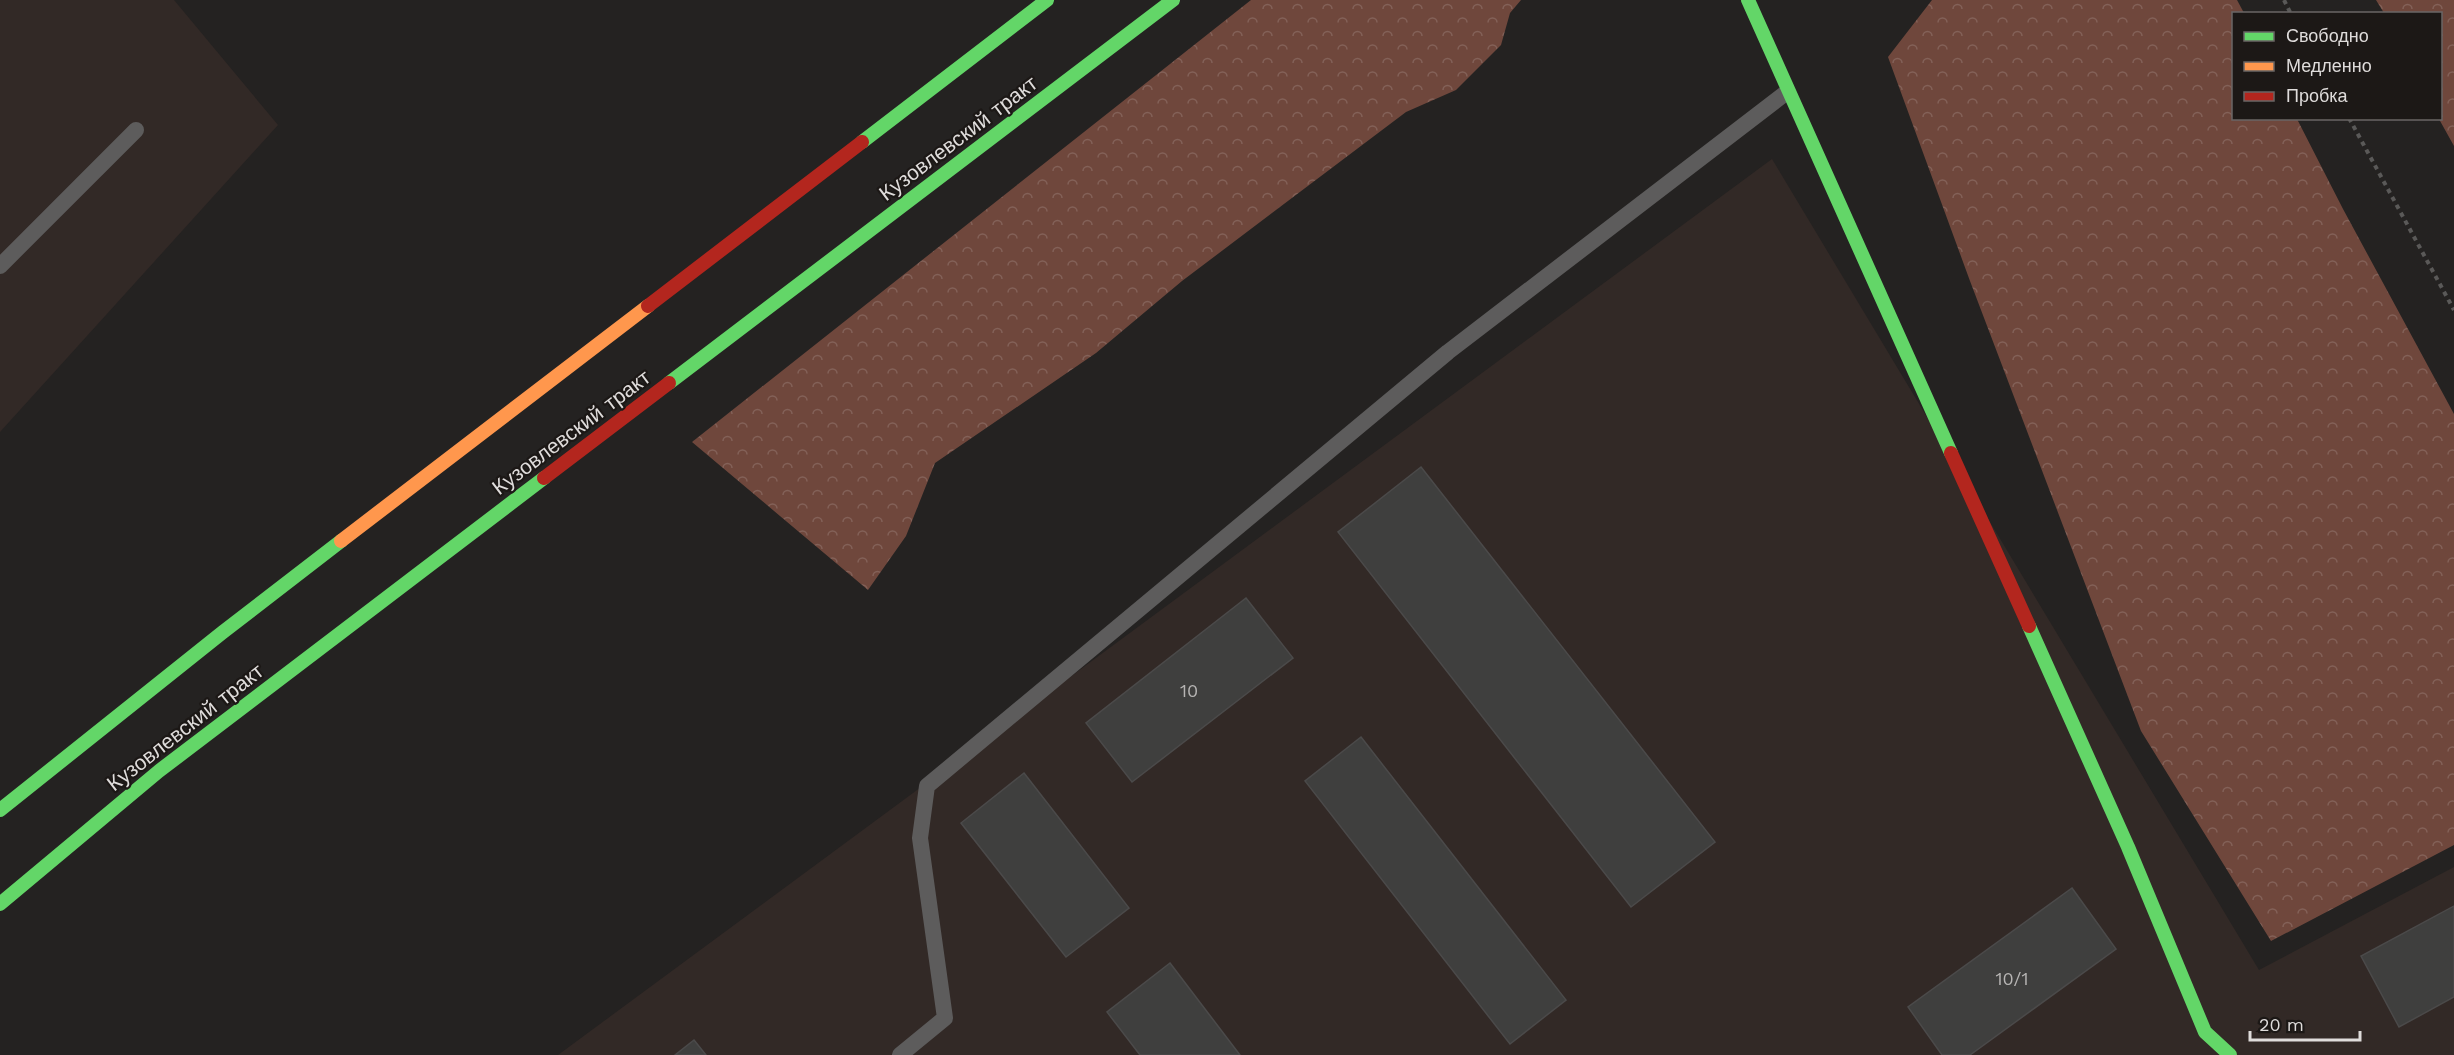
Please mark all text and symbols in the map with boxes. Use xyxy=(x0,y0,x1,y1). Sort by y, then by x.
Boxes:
legend xyxy=(2232,12,2442,120)
text: Свободно xyxy=(2286,25,2369,46)
text: Медленно xyxy=(2286,55,2372,76)
street label: Кузовлевский тракт xyxy=(874,70,1042,206)
text: Пробка xyxy=(2286,85,2349,106)
street label: Кузовлевский тракт xyxy=(487,364,655,500)
street label: Кузовлевский тракт xyxy=(102,658,269,796)
house number: 10 xyxy=(1180,680,1198,701)
house number: 10/1 xyxy=(1996,968,2028,989)
scale bar xyxy=(2250,1004,2360,1042)
text: 20 m xyxy=(2259,1014,2304,1035)

